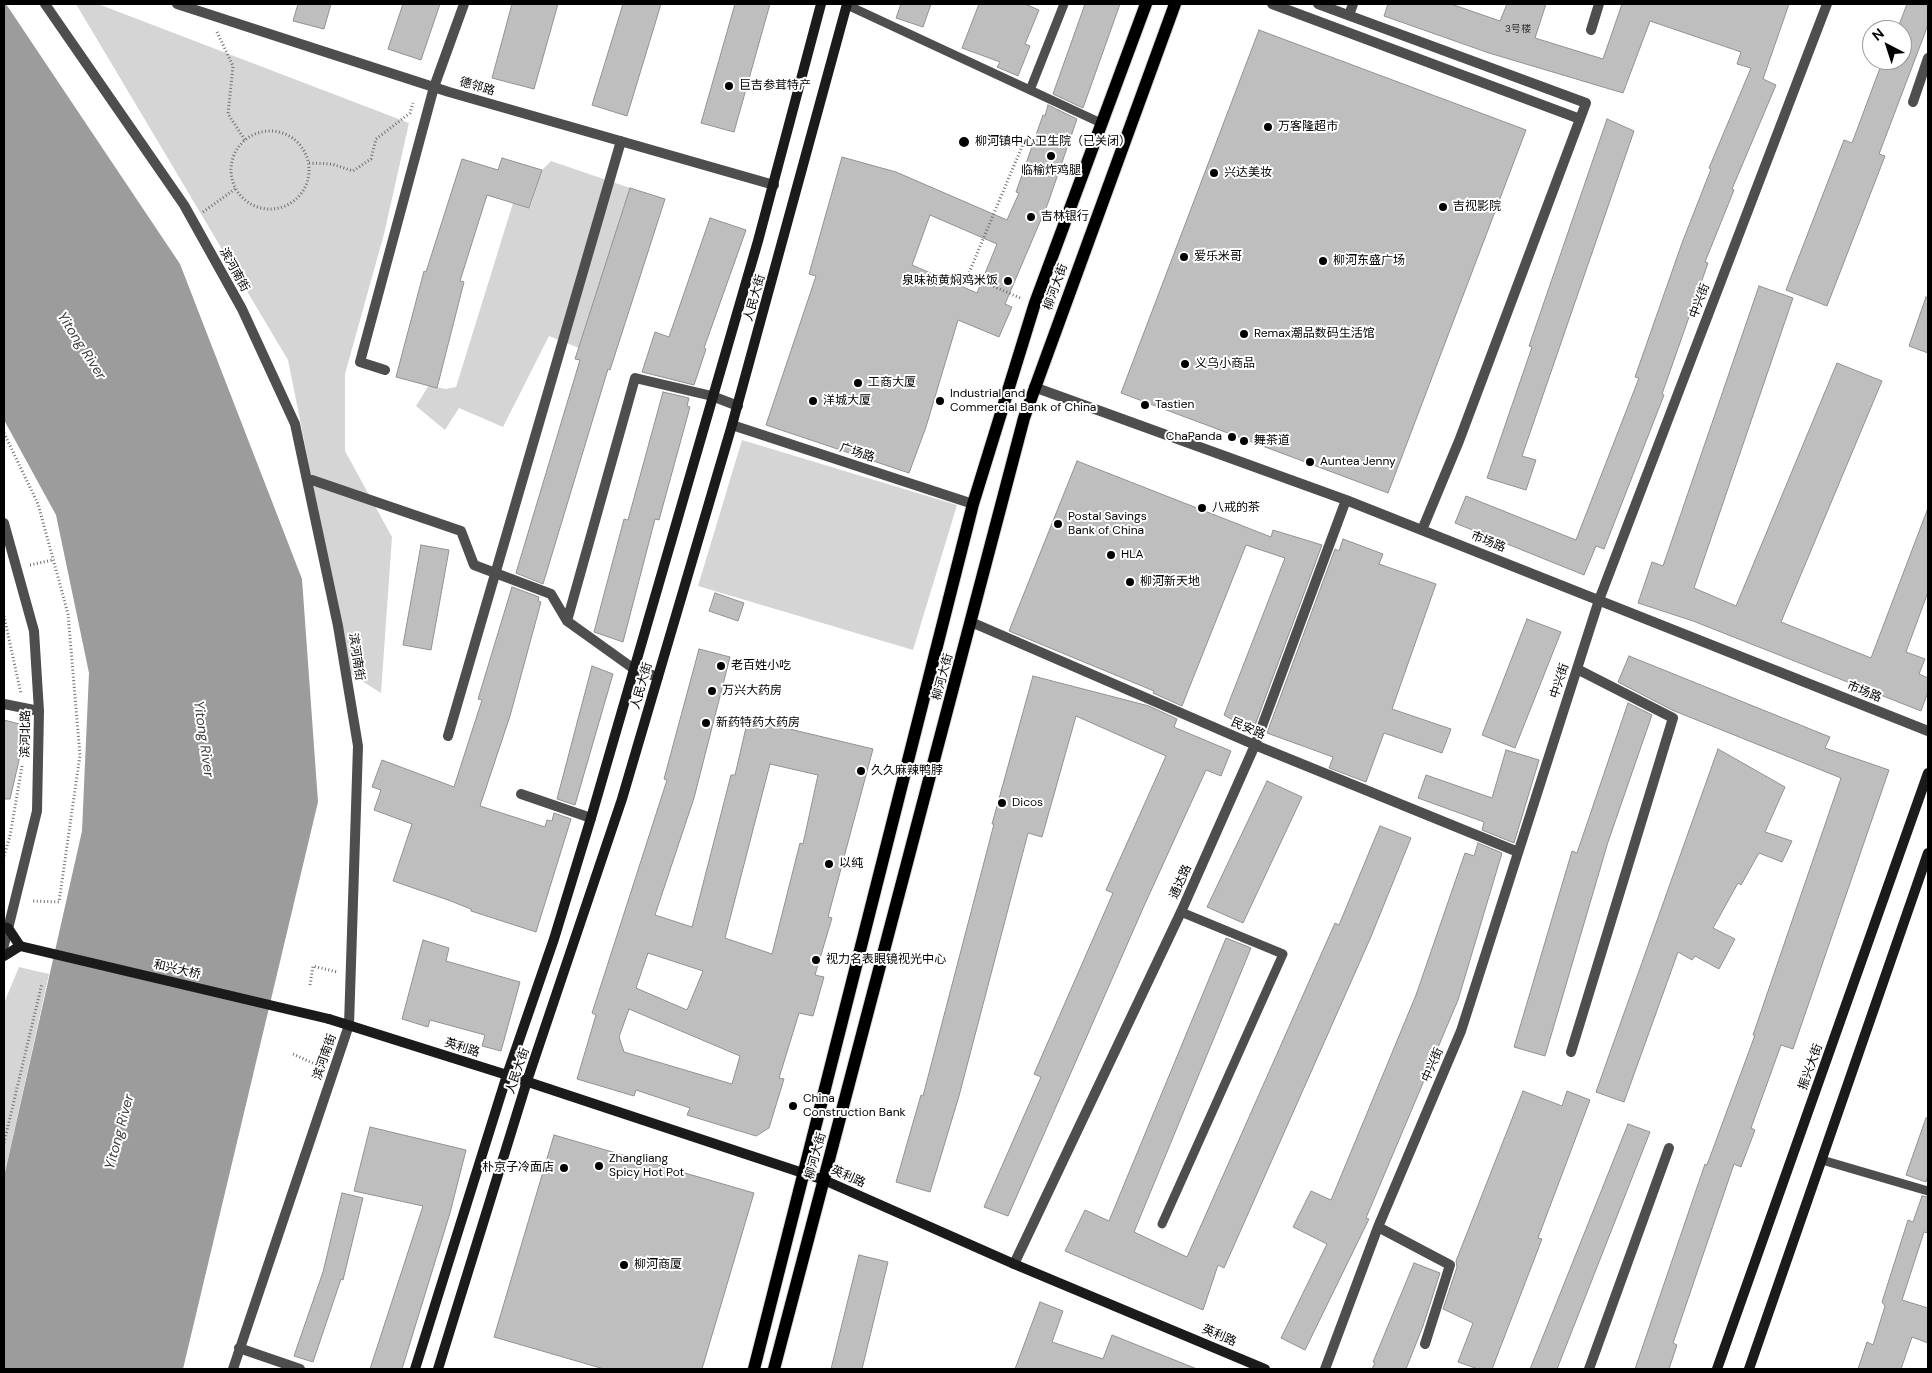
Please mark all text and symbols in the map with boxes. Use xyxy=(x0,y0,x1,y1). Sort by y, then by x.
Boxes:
north arrow xyxy=(1862,20,1912,70)
house number: 3号楼 xyxy=(1505,23,1531,35)
text: N xyxy=(1868,24,1888,44)
street label: 德邻路 xyxy=(458,75,496,99)
place label: 巨吉参茸特产 xyxy=(739,79,811,93)
marker: 巨吉参茸特产 xyxy=(723,80,735,92)
place label: 万客隆超市 xyxy=(1278,120,1338,134)
marker: 万客隆超市 xyxy=(1262,121,1274,133)
marker: 柳河镇中心卫生院（已关闭） xyxy=(957,135,971,149)
place label: 柳河镇中心卫生院（已关闭） xyxy=(975,135,1131,149)
marker: 临榆炸鸡腿 xyxy=(1045,150,1057,162)
place label: 临榆炸鸡腿 xyxy=(1021,164,1081,178)
place label: 兴达美妆 xyxy=(1224,166,1272,180)
marker: 兴达美妆 xyxy=(1208,167,1220,179)
place label: 吉视影院 xyxy=(1453,200,1501,214)
marker: 吉视影院 xyxy=(1437,201,1449,213)
place label: 吉林银行 xyxy=(1041,210,1089,224)
marker: 吉林银行 xyxy=(1025,211,1037,223)
street label: 滨河南街 xyxy=(216,246,252,294)
place label: 爱乐米哥 xyxy=(1194,250,1242,264)
marker: 爱乐米哥 xyxy=(1178,251,1190,263)
place label: 柳河东盛广场 xyxy=(1333,254,1405,268)
marker: 柳河东盛广场 xyxy=(1317,255,1329,267)
street label: 柳河大街 xyxy=(1041,262,1071,312)
street label: 人民大街 xyxy=(741,273,769,323)
place label: 泉味祯黄焖鸡米饭 xyxy=(902,274,998,288)
marker: 泉味祯黄焖鸡米饭 xyxy=(1002,275,1014,287)
street label: 中兴街 xyxy=(1687,282,1713,320)
water label: Yitong River xyxy=(53,309,109,383)
place label: Remax潮品数码生活馆 xyxy=(1254,327,1375,341)
marker: Remax潮品数码生活馆 xyxy=(1238,328,1250,340)
place label: 义乌小商品 xyxy=(1195,357,1255,371)
marker: 义乌小商品 xyxy=(1179,358,1191,370)
place label: 工商大厦 xyxy=(868,376,916,390)
marker: 工商大厦 xyxy=(852,377,864,389)
place label: Industrial and Commercial Bank of China xyxy=(950,387,1096,415)
place label: 洋城大厦 xyxy=(823,394,871,408)
marker: 洋城大厦 xyxy=(807,395,819,407)
marker: Industrial and Commercial Bank of China xyxy=(934,395,946,407)
place label: Tastien xyxy=(1155,398,1194,412)
marker: Tastien xyxy=(1139,399,1151,411)
place label: ChaPanda xyxy=(1166,430,1222,444)
marker: ChaPanda xyxy=(1226,431,1238,443)
place label: 舞茶道 xyxy=(1254,434,1290,448)
marker: 舞茶道 xyxy=(1238,435,1250,447)
street label: 广场路 xyxy=(838,441,876,465)
place label: Auntea Jenny xyxy=(1320,455,1396,469)
marker: Auntea Jenny xyxy=(1304,456,1316,468)
place label: 八戒的茶 xyxy=(1212,501,1260,515)
marker: 八戒的茶 xyxy=(1196,502,1208,514)
place label: Postal Savings Bank of China xyxy=(1068,510,1147,538)
marker: Postal Savings Bank of China xyxy=(1052,518,1064,530)
street label: 市场路 xyxy=(1469,529,1507,555)
place label: HLA xyxy=(1121,548,1143,562)
marker: HLA xyxy=(1105,549,1117,561)
place label: 柳河新天地 xyxy=(1140,575,1200,589)
marker: 柳河新天地 xyxy=(1124,576,1136,588)
street label: 滨河南街 xyxy=(345,632,367,682)
street label: 柳河大街 xyxy=(930,652,956,702)
place label: 老百姓小吃 xyxy=(731,659,791,673)
marker: 老百姓小吃 xyxy=(715,660,727,672)
street label: 人民大街 xyxy=(628,661,656,711)
street label: 中兴街 xyxy=(1548,662,1572,700)
street label: 市场路 xyxy=(1845,679,1883,705)
place label: 万兴大药房 xyxy=(722,684,782,698)
marker: 万兴大药房 xyxy=(706,685,718,697)
water label: Yitong River xyxy=(189,700,217,778)
street label: 滨河北路 xyxy=(18,710,34,758)
street label: 民安路 xyxy=(1229,715,1267,743)
place label: 新药特药大药房 xyxy=(716,716,800,730)
marker: 新药特药大药房 xyxy=(700,717,712,729)
place label: 久久麻辣鸭脖 xyxy=(871,764,943,778)
marker: 久久麻辣鸭脖 xyxy=(855,765,867,777)
place label: Dicos xyxy=(1012,796,1043,810)
marker: Dicos xyxy=(996,797,1008,809)
place label: 以纯 xyxy=(839,857,863,871)
marker: 以纯 xyxy=(823,858,835,870)
street label: 通达路 xyxy=(1167,863,1195,901)
place label: 视力名表眼镜视光中心 xyxy=(826,953,946,967)
marker: 视力名表眼镜视光中心 xyxy=(810,954,822,966)
street label: 和兴大桥 xyxy=(152,958,202,982)
street label: 滨河南街 xyxy=(310,1032,340,1082)
street label: 英利路 xyxy=(443,1036,481,1060)
street label: 振兴大街 xyxy=(1796,1042,1826,1092)
street label: 人民大街 xyxy=(503,1046,533,1096)
street label: 中兴街 xyxy=(1419,1046,1447,1084)
place label: China Construction Bank xyxy=(803,1092,906,1120)
water label: Yitong River xyxy=(102,1093,138,1171)
marker: China Construction Bank xyxy=(787,1100,799,1112)
street label: 柳河大街 xyxy=(802,1131,830,1181)
place label: Zhangliang Spicy Hot Pot xyxy=(609,1152,684,1180)
marker: Zhangliang Spicy Hot Pot xyxy=(593,1160,605,1172)
place label: 朴京子冷面店 xyxy=(482,1161,554,1175)
marker: 朴京子冷面店 xyxy=(558,1162,570,1174)
street label: 英利路 xyxy=(829,1163,867,1191)
place label: 柳河商厦 xyxy=(634,1258,682,1272)
marker: 柳河商厦 xyxy=(618,1259,630,1271)
street label: 英利路 xyxy=(1200,1322,1238,1350)

